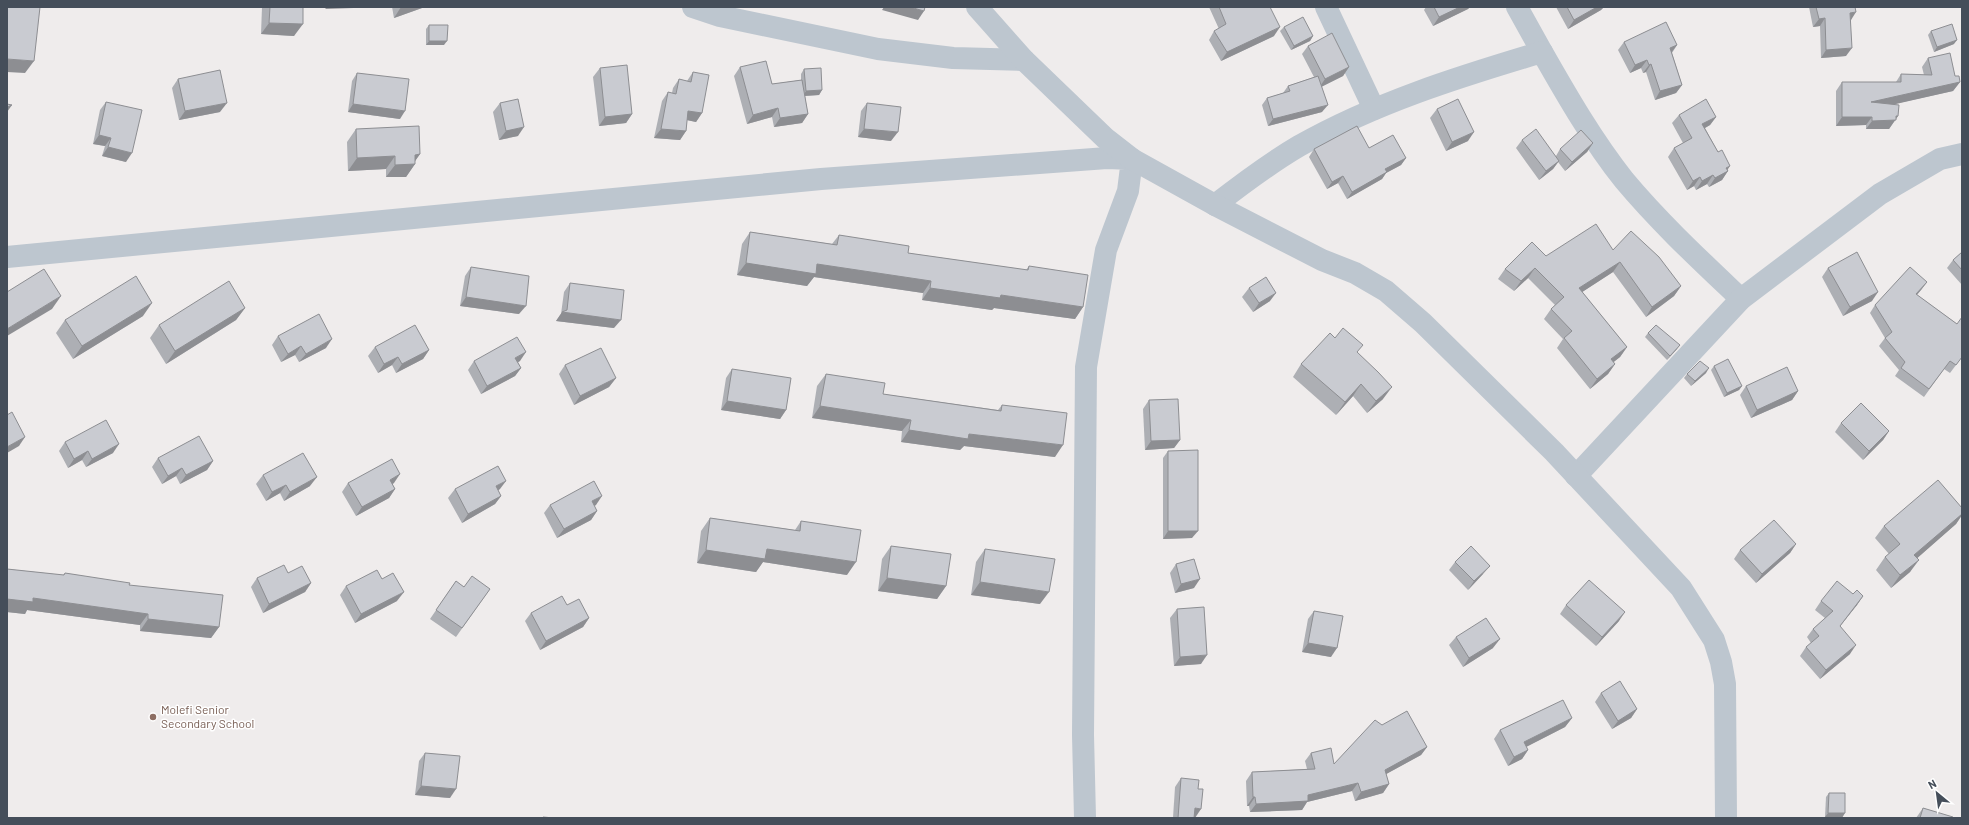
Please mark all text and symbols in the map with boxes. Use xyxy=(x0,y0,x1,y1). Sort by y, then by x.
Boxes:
place label: Molefi Senior Secondary School xyxy=(161,702,254,730)
marker: Molefi Senior Secondary School xyxy=(148,712,158,722)
north arrow xyxy=(1917,773,1957,813)
text: N xyxy=(1926,776,1938,791)

